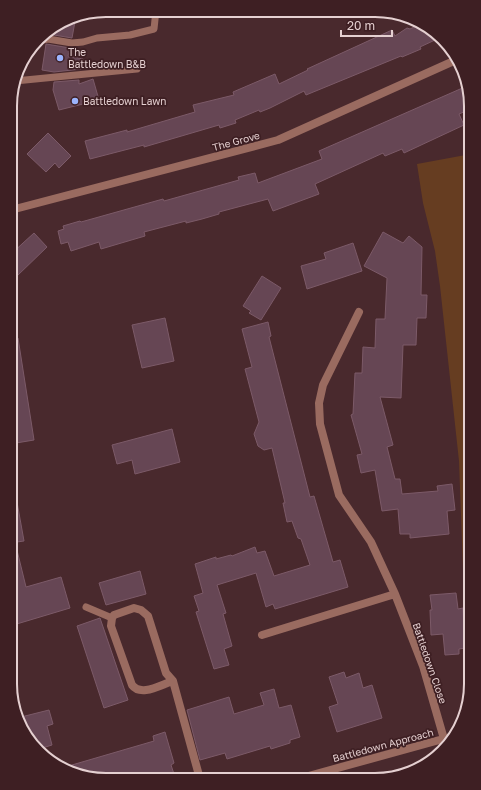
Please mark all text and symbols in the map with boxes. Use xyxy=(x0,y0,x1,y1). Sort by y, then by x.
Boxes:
scale bar xyxy=(341,12,392,38)
text: 20 m xyxy=(347,18,375,33)
place label: The Battledown B&B xyxy=(68,46,146,70)
marker: The Battledown B&B xyxy=(55,53,65,63)
place label: Battledown Lawn xyxy=(83,95,166,107)
marker: Battledown Lawn xyxy=(70,96,80,106)
street label: The Grove xyxy=(211,129,261,153)
street label: Battledown Close xyxy=(411,621,450,705)
street label: Battledown Approach xyxy=(331,726,435,764)

